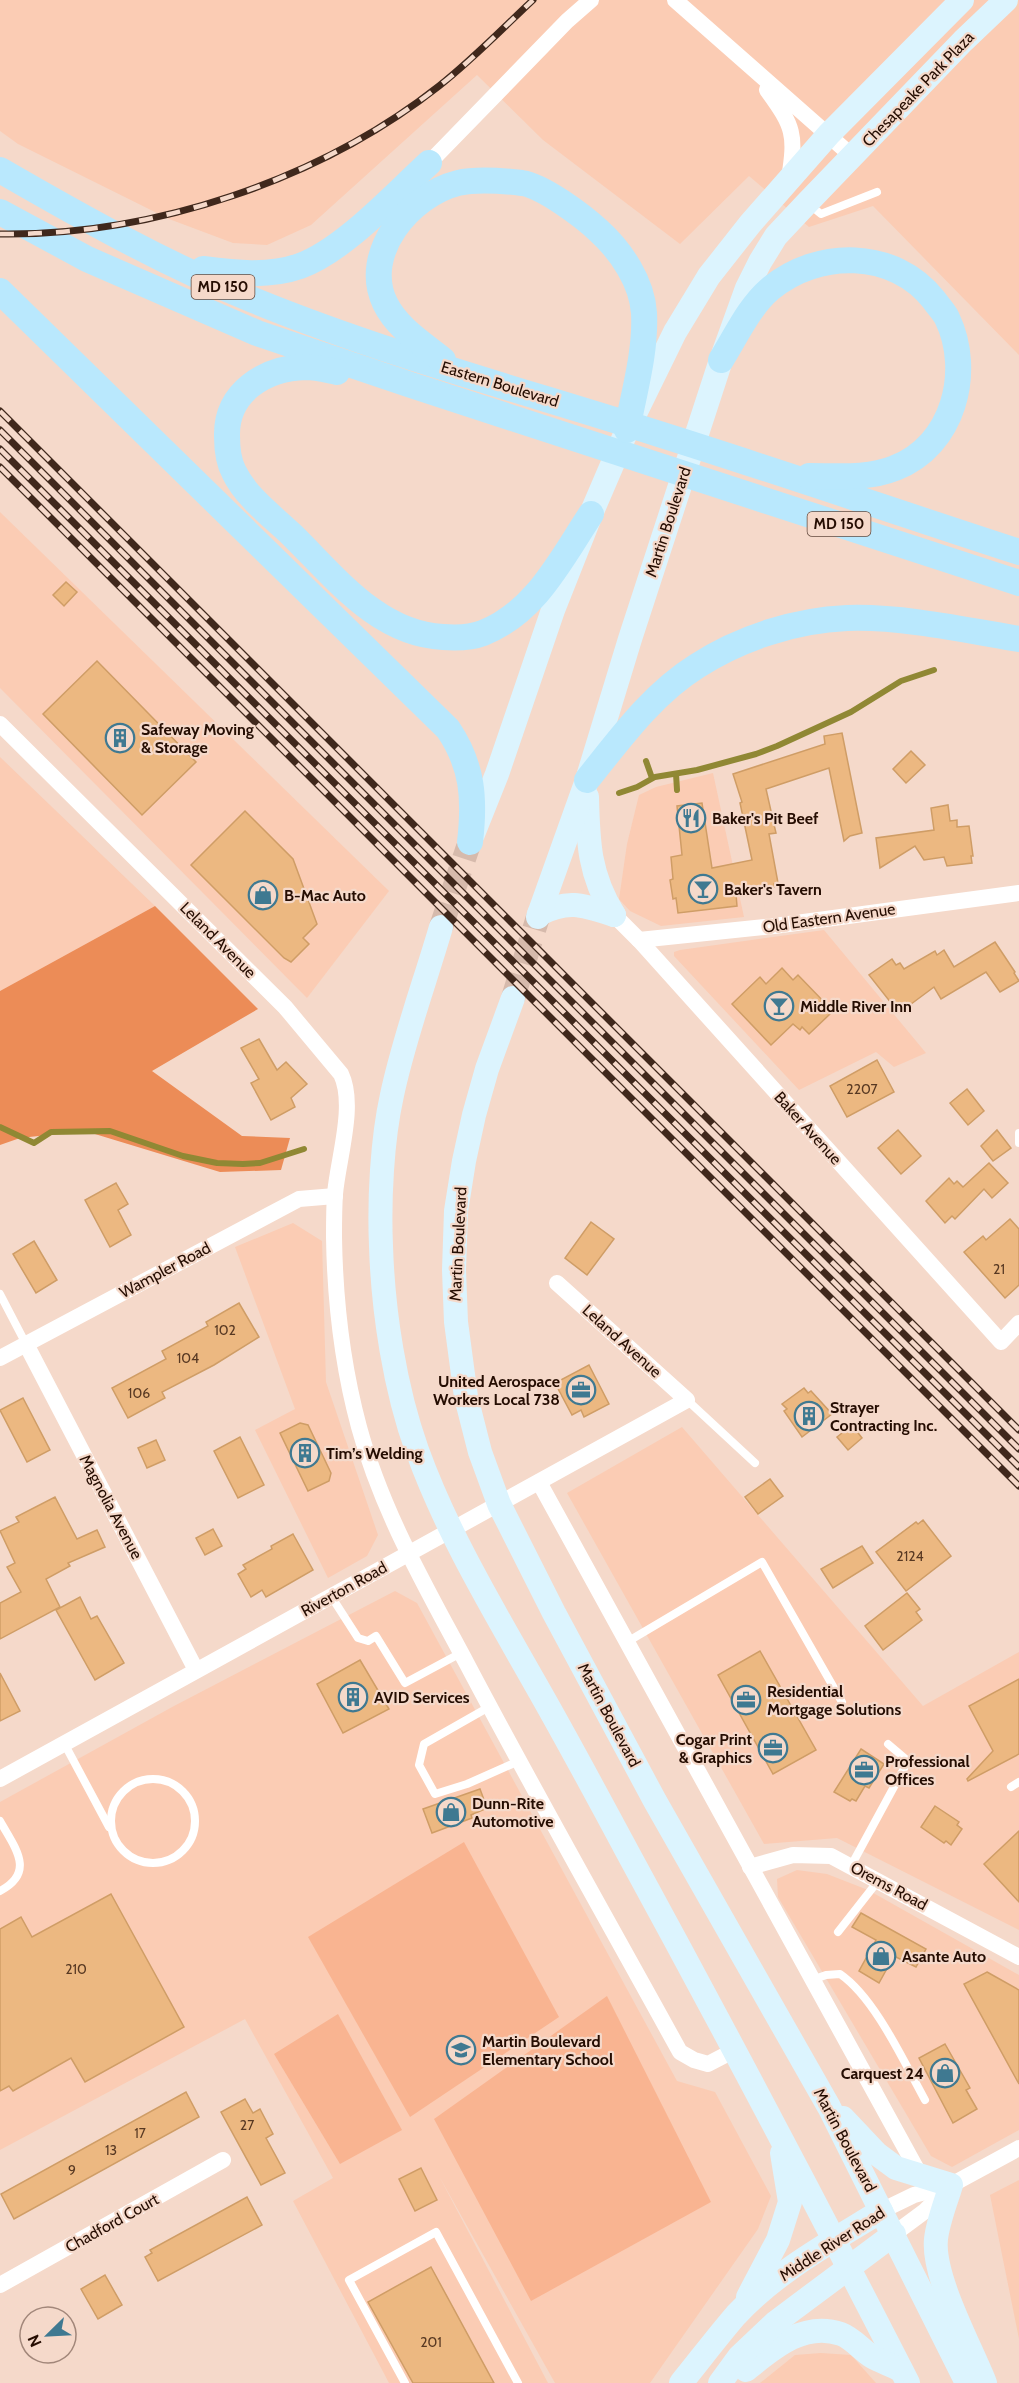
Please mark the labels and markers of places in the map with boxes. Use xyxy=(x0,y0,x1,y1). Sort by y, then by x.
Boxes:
place label: Safeway Moving & Storage xyxy=(141,720,254,757)
building icon: Safeway Moving & Storage xyxy=(104,722,136,754)
restaurant icon: Baker's Pit Beef xyxy=(675,802,707,834)
place label: Baker's Pit Beef xyxy=(712,809,819,828)
bar icon: Baker's Tavern xyxy=(687,873,719,905)
shop icon: B-Mac Auto xyxy=(247,879,279,911)
place label: Baker's Tavern xyxy=(724,880,822,899)
place label: B-Mac Auto xyxy=(284,886,366,905)
bar icon: Middle River Inn xyxy=(763,990,795,1022)
place label: Middle River Inn xyxy=(800,997,912,1016)
place label: United Aerospace Workers Local 738 xyxy=(433,1372,560,1409)
office icon: United Aerospace Workers Local 738 xyxy=(565,1374,597,1406)
place label: Strayer Contracting Inc. xyxy=(830,1398,937,1435)
building icon: Strayer Contracting Inc. xyxy=(793,1400,825,1432)
building icon: Tim’s Welding xyxy=(289,1437,321,1469)
place label: Tim’s Welding xyxy=(326,1444,423,1463)
building icon: AVID Services xyxy=(337,1681,369,1713)
place label: Residential Mortgage Solutions xyxy=(767,1682,901,1719)
office icon: Residential Mortgage Solutions xyxy=(730,1684,762,1716)
place label: AVID Services xyxy=(374,1688,470,1707)
place label: Cogar Print & Graphics xyxy=(676,1730,752,1767)
office icon: Cogar Print & Graphics xyxy=(757,1732,789,1764)
place label: Professional Offices xyxy=(885,1752,970,1789)
office icon: Professional Offices xyxy=(848,1754,880,1786)
place label: Dunn-Rite Automotive xyxy=(472,1794,554,1831)
shop icon: Dunn-Rite Automotive xyxy=(435,1796,467,1828)
shop icon: Asante Auto xyxy=(865,1940,897,1972)
place label: Asante Auto xyxy=(902,1947,986,1966)
place label: Martin Boulevard Elementary School xyxy=(482,2032,613,2069)
school or university icon: Martin Boulevard Elementary School xyxy=(445,2034,477,2066)
shop icon: Carquest 24 xyxy=(929,2057,961,2089)
place label: Carquest 24 xyxy=(841,2064,924,2083)

